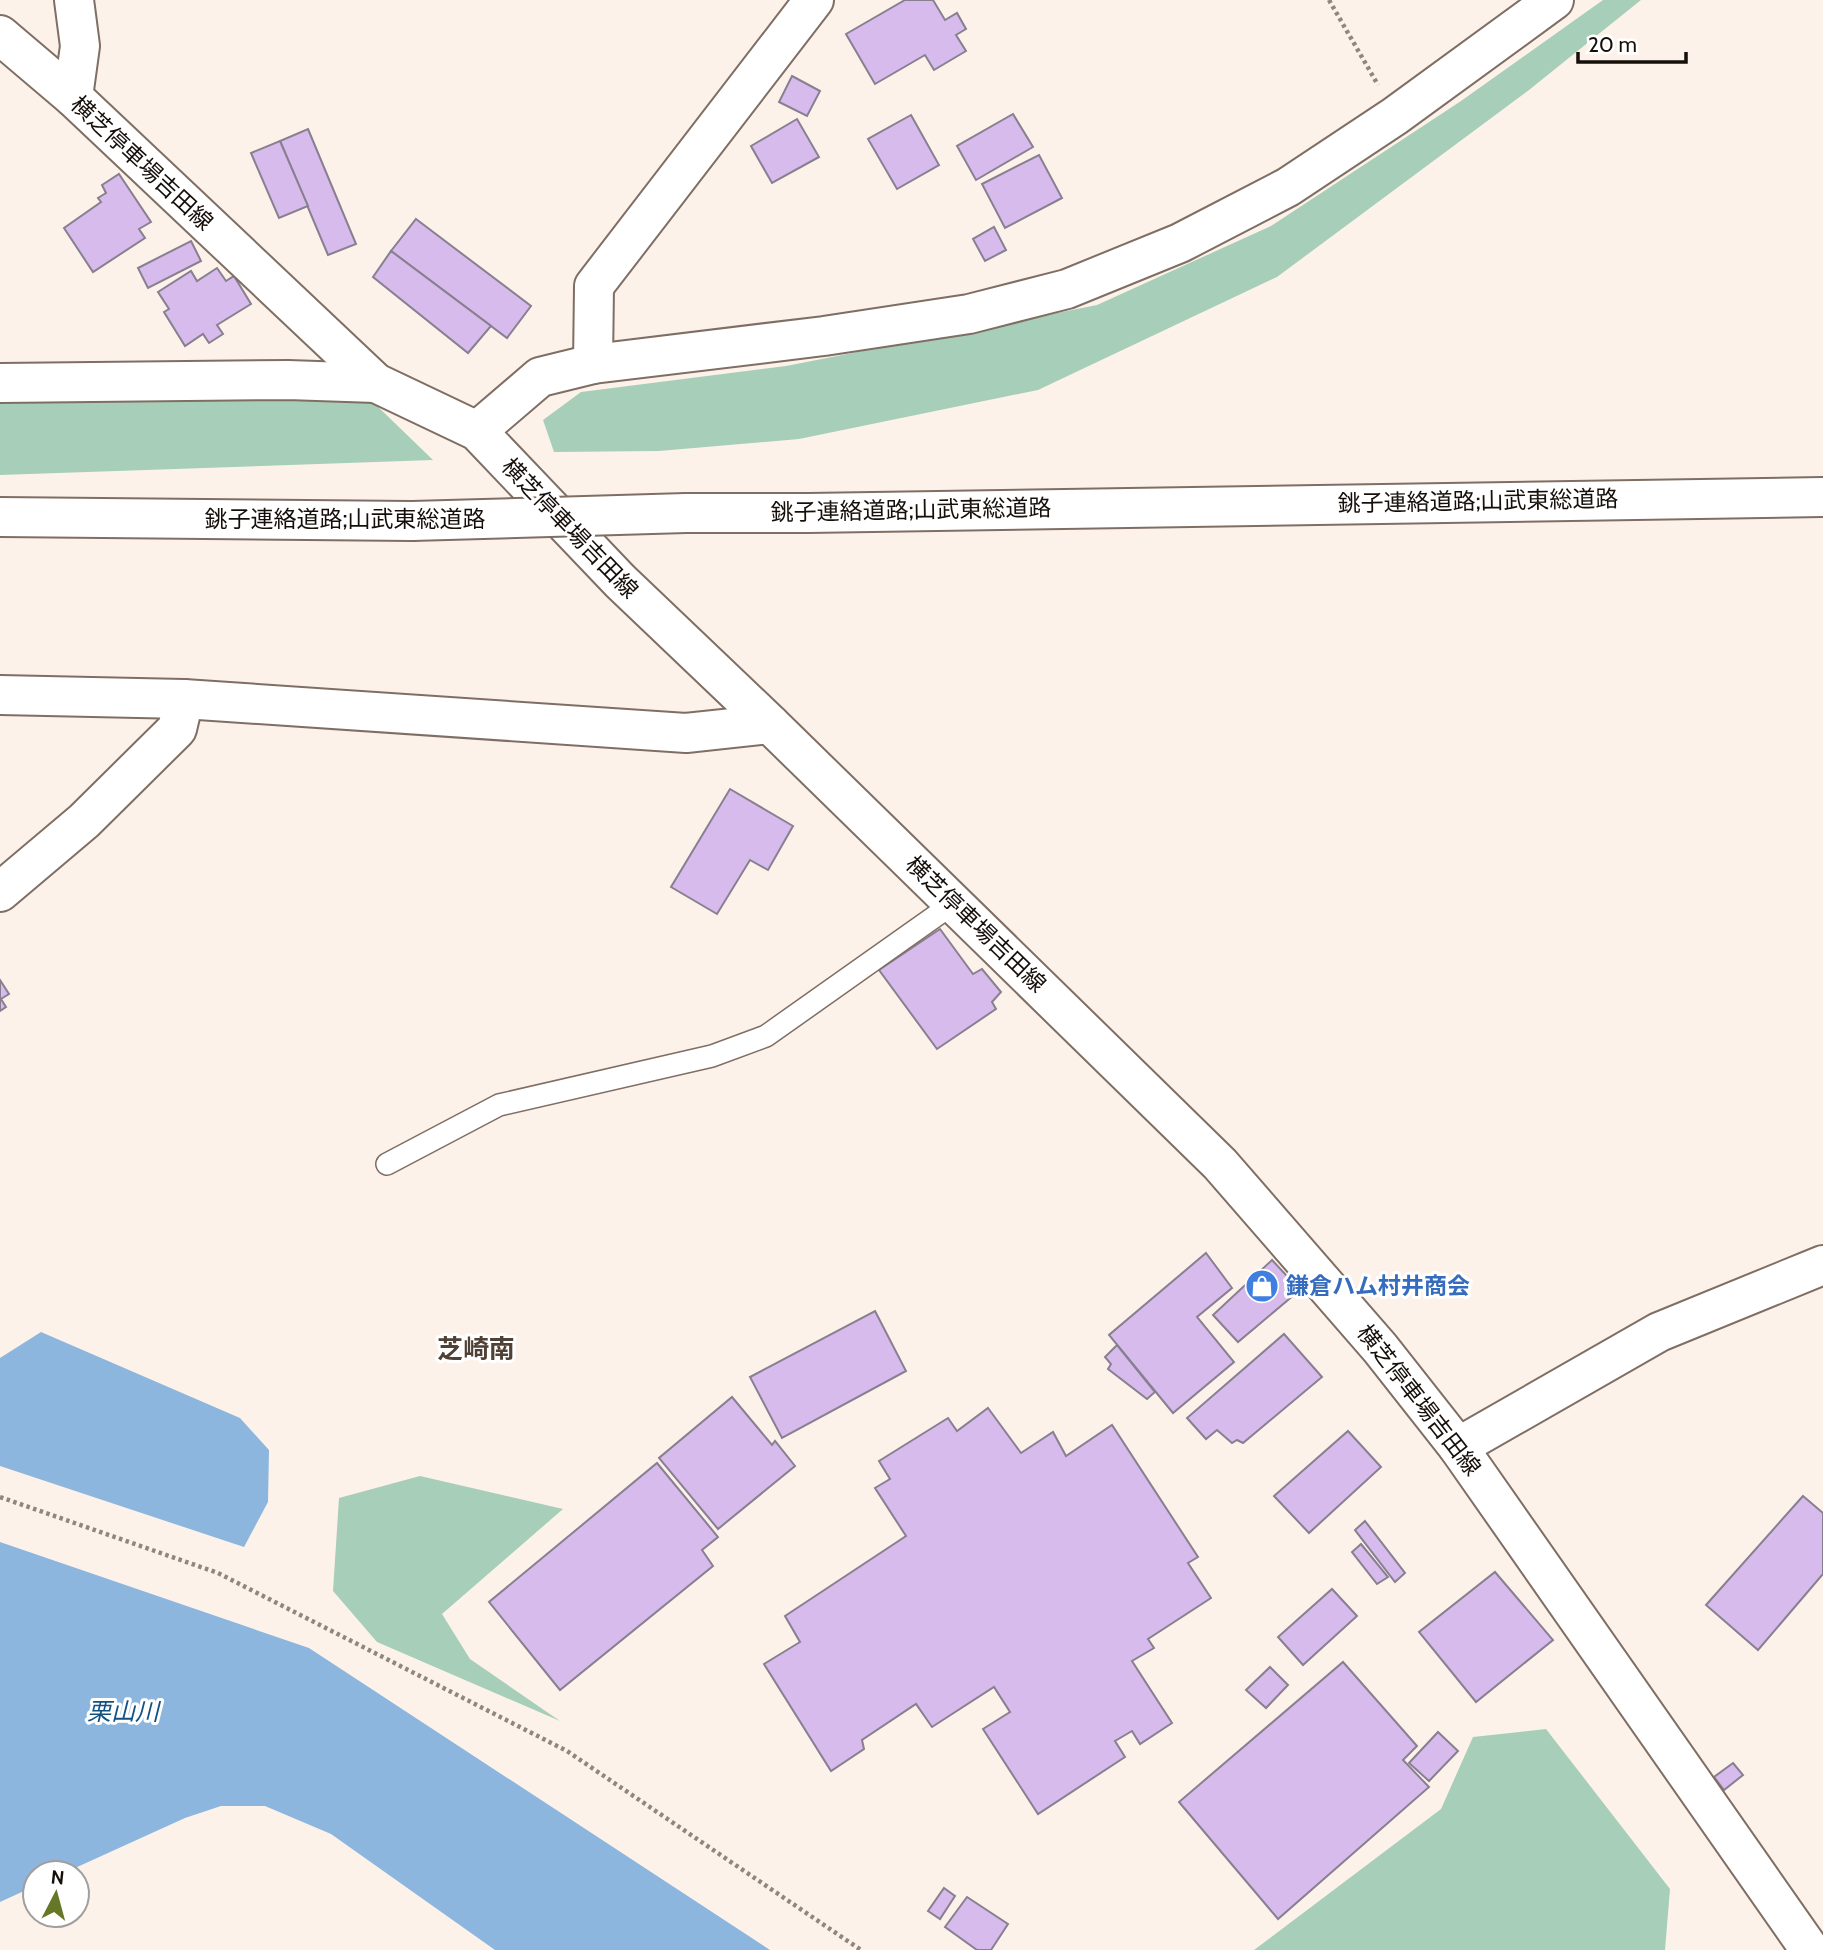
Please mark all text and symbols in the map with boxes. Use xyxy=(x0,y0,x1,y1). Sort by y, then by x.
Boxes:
scale bar xyxy=(1578,21,1686,65)
text: 20 m xyxy=(1588,32,1637,57)
street label: 横芝停車場吉田線 xyxy=(65,90,219,236)
street label: 横芝停車場吉田線 xyxy=(496,452,644,604)
street label: 銚子連絡道路;山武東総道路 xyxy=(1337,485,1619,517)
street label: 銚子連絡道路;山武東総道路 xyxy=(770,494,1052,526)
street label: 銚子連絡道路;山武東総道路 xyxy=(205,505,485,533)
street label: 横芝停車場吉田線 xyxy=(900,850,1052,998)
shop icon: 鎌倉ハム村井商会 xyxy=(1243,1267,1281,1305)
place label: 鎌倉ハム村井商会 xyxy=(1286,1272,1470,1300)
street label: 横芝停車場吉田線 xyxy=(1351,1319,1487,1481)
district label: 芝崎南 xyxy=(437,1333,515,1365)
water label: 栗山川 xyxy=(87,1697,162,1726)
north arrow xyxy=(21,1859,91,1929)
text: N xyxy=(50,1865,66,1890)

